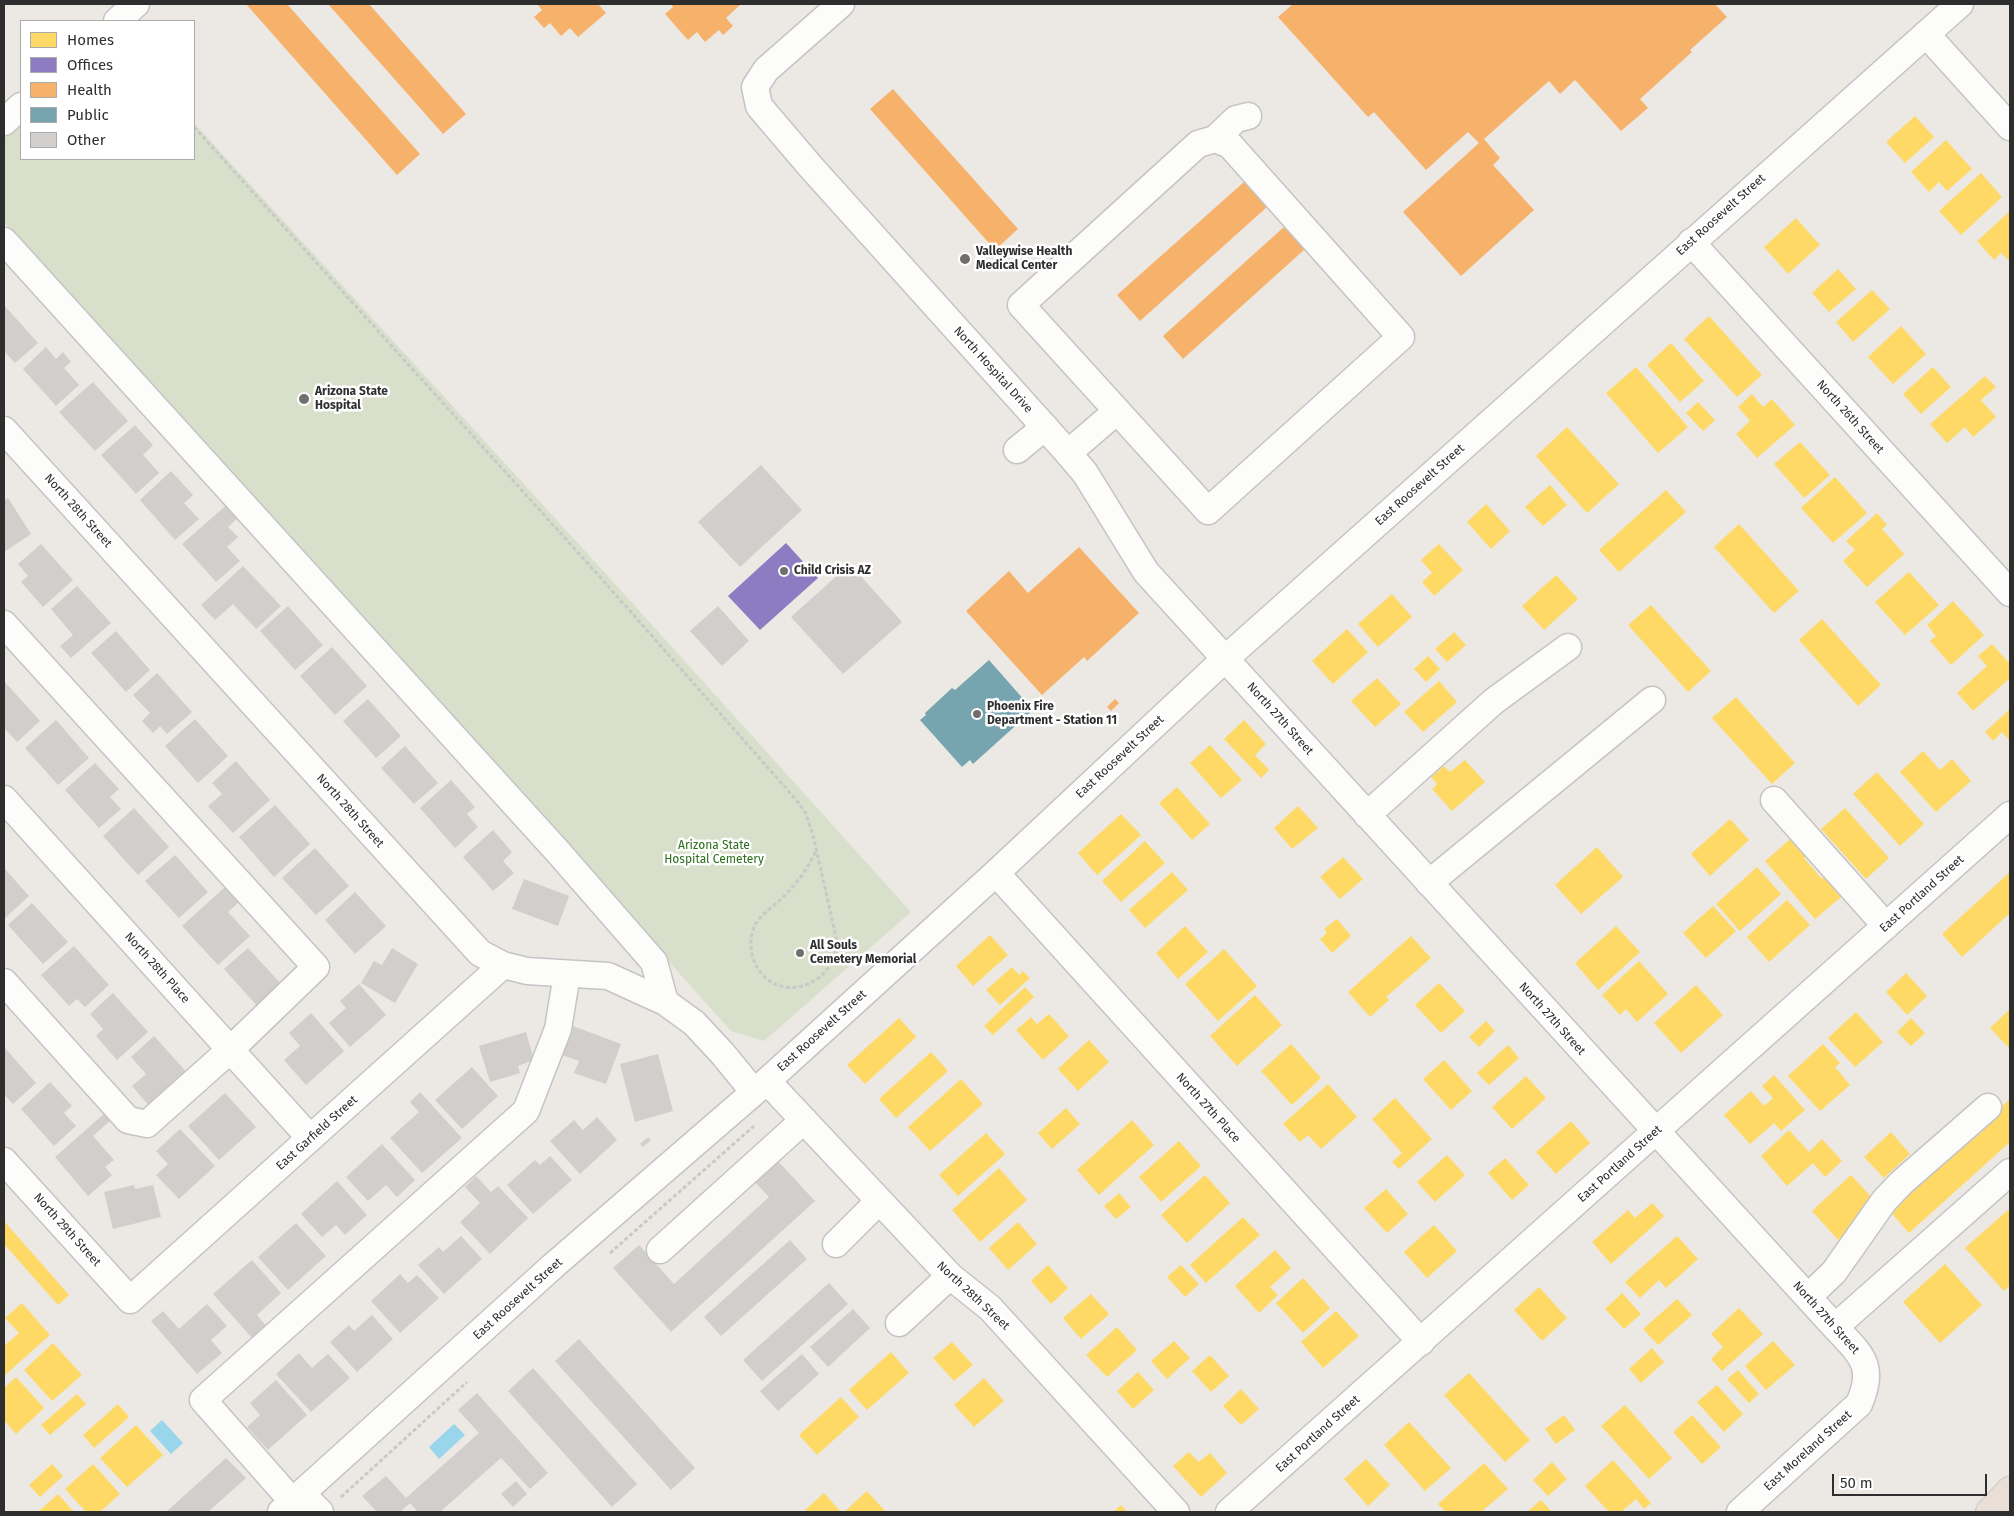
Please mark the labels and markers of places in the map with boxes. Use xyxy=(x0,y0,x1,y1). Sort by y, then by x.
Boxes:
place label: Valleywise Health Medical Center xyxy=(976,245,1072,273)
marker: Valleywise Health Medical Center xyxy=(958,252,972,266)
place label: Arizona State Hospital xyxy=(315,385,388,413)
marker: Arizona State Hospital xyxy=(297,392,311,406)
place label: Child Crisis AZ xyxy=(794,564,871,578)
marker: Child Crisis AZ xyxy=(778,565,790,577)
place label: Phoenix Fire Department - Station 11 xyxy=(987,700,1117,728)
marker: Phoenix Fire Department - Station 11 xyxy=(971,708,983,720)
place label: All Souls Cemetery Memorial xyxy=(810,939,916,967)
marker: All Souls Cemetery Memorial xyxy=(794,947,806,959)

